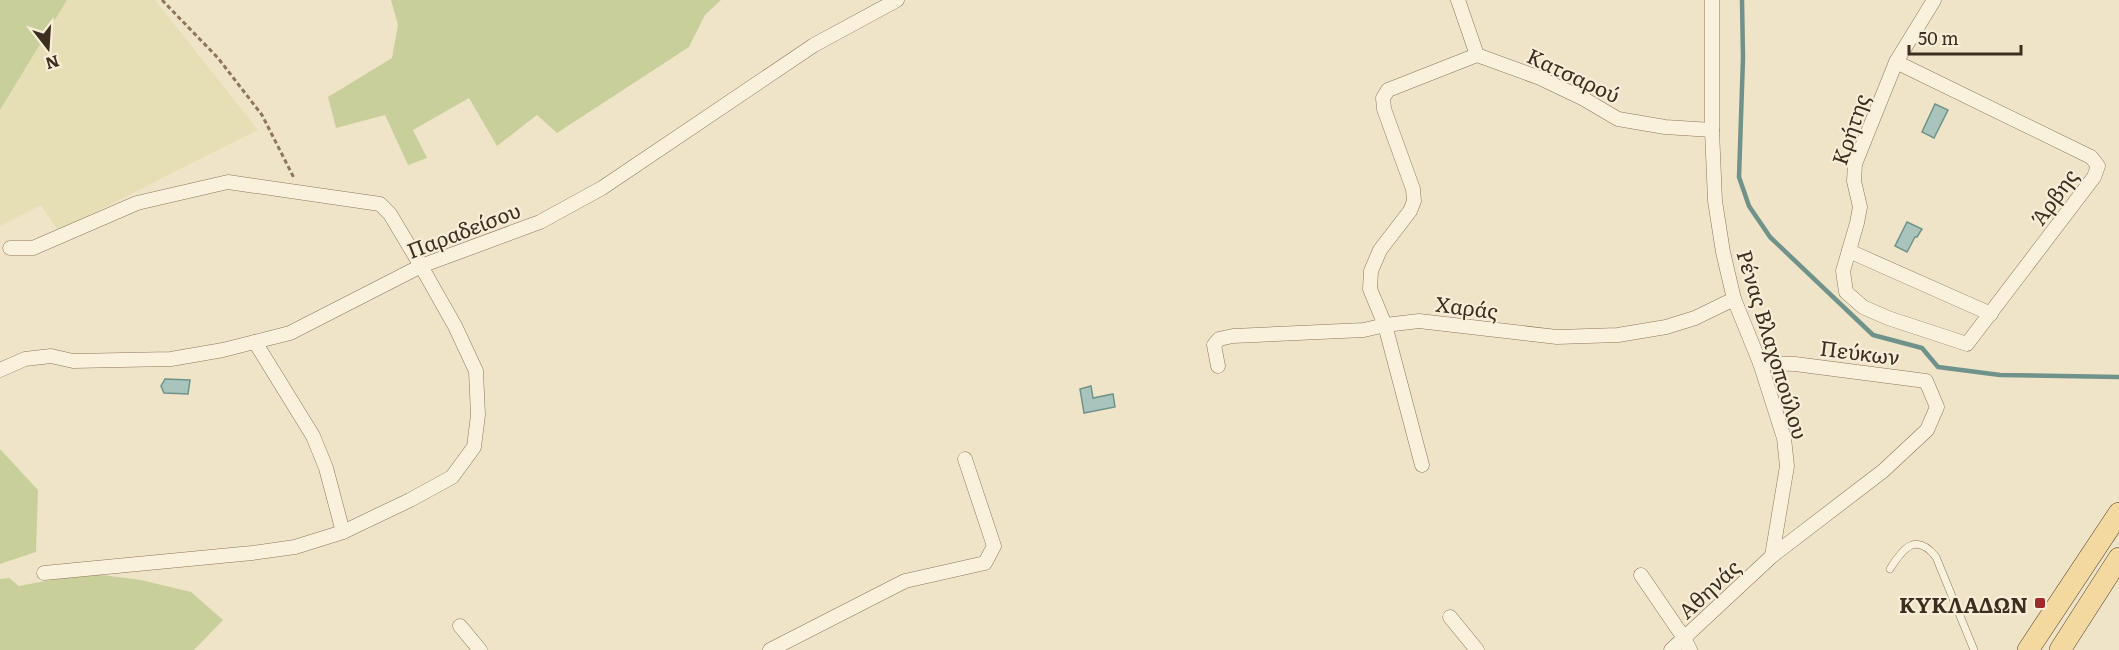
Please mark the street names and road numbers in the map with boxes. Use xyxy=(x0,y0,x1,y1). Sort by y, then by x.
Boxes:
street label: Κατσαρού xyxy=(1522,39,1626,109)
street label: Κρήτης xyxy=(1822,89,1876,169)
street label: Άρβης xyxy=(2022,161,2084,231)
street label: Παραδείσου xyxy=(402,193,524,265)
street label: Ρένας Βλαχοπούλου xyxy=(1730,246,1818,442)
street label: Χαράς xyxy=(1434,287,1500,325)
street label: Πεύκων xyxy=(1818,331,1902,371)
street label: Αθηνάς xyxy=(1670,551,1746,625)

